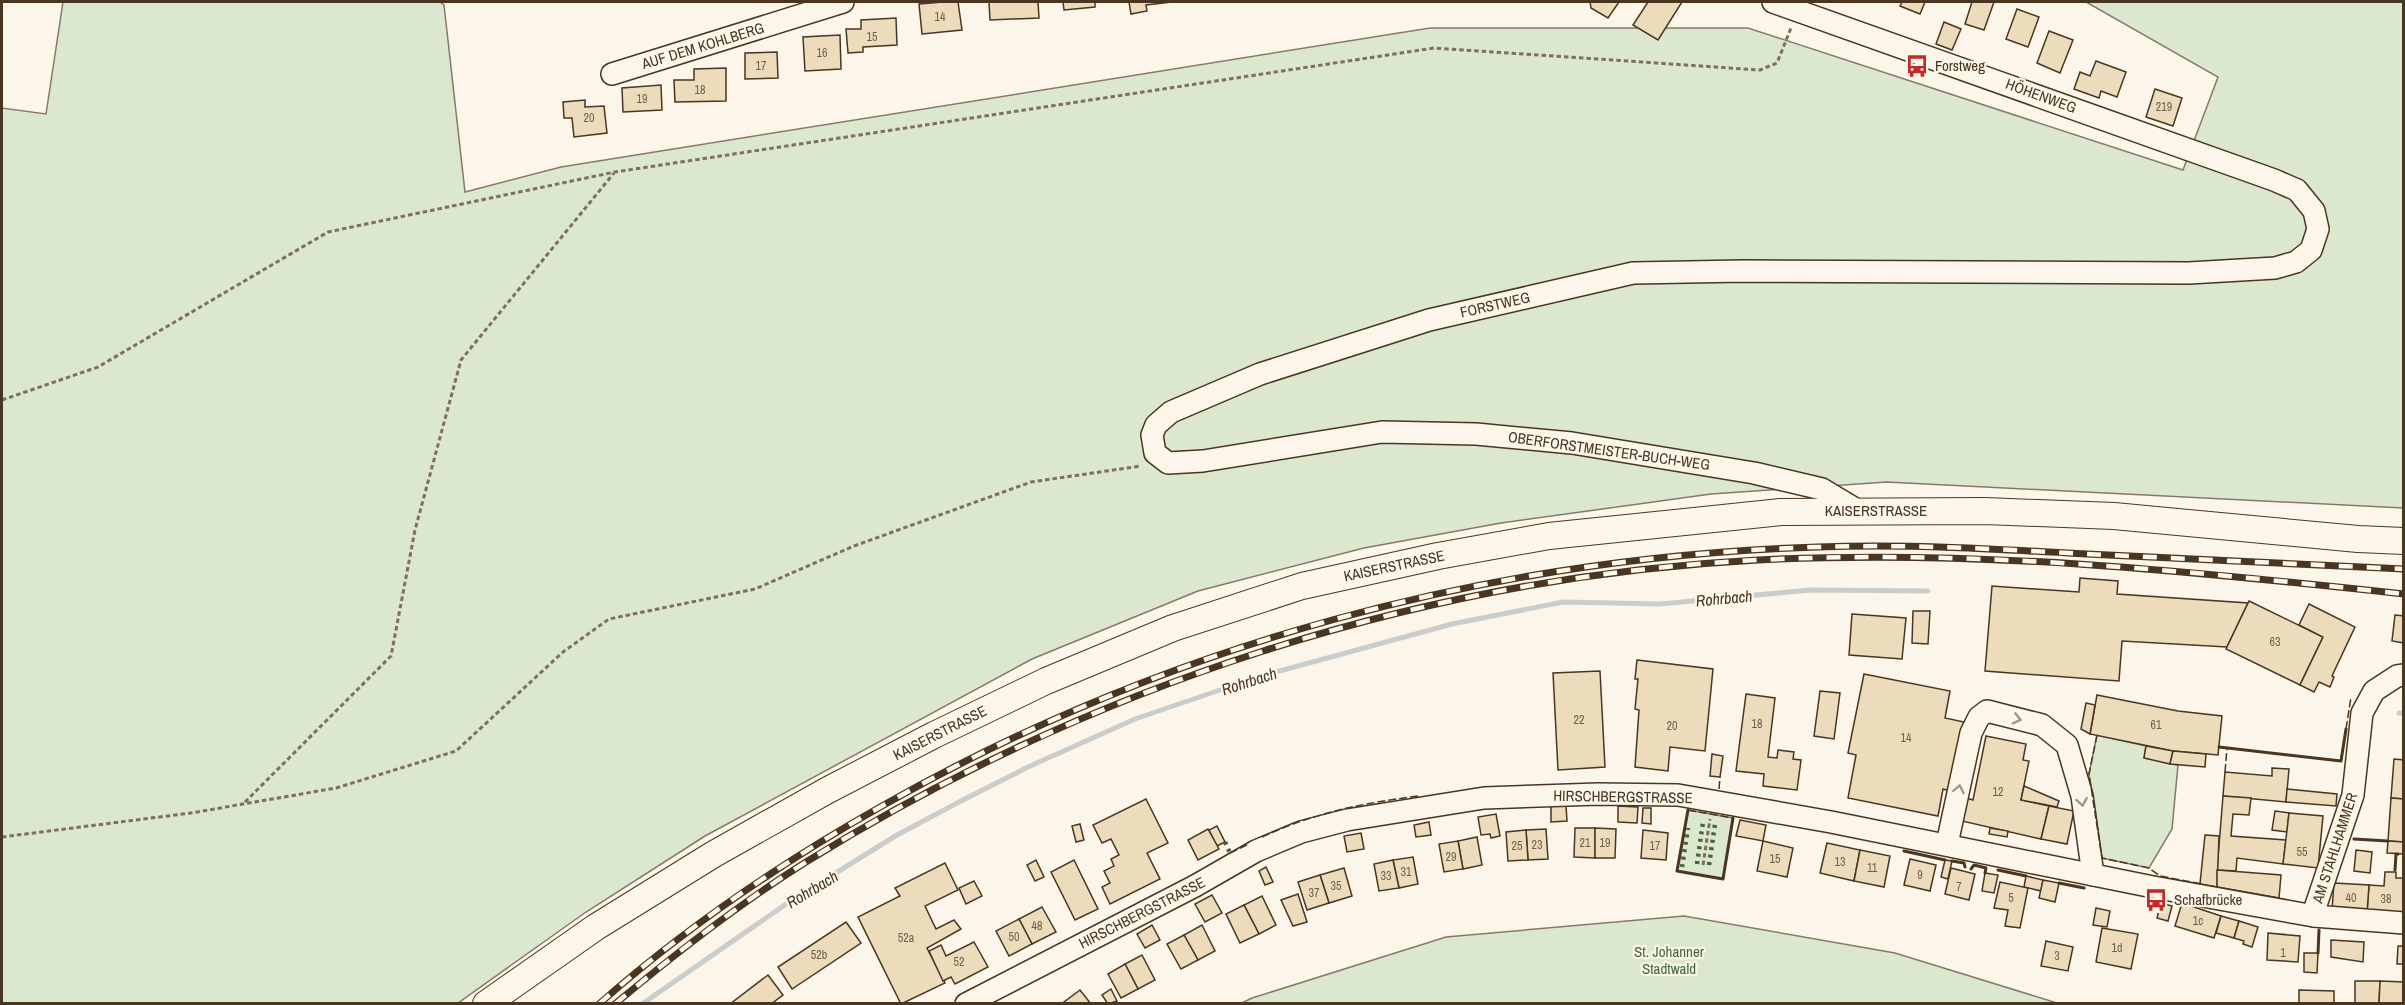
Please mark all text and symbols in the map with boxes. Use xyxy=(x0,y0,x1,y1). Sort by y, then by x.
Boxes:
house number: 14 xyxy=(935,9,946,25)
street label: AUF DEM KOHLBERG xyxy=(638,17,767,74)
house number: 15 xyxy=(867,29,878,45)
house number: 16 xyxy=(817,45,827,61)
bus stop icon: Forstweg xyxy=(1904,53,1930,79)
place label: Forstweg xyxy=(1935,55,1985,76)
house number: 17 xyxy=(756,58,767,74)
street label: HÖHENWEG xyxy=(2003,73,2079,118)
house number: 18 xyxy=(695,82,705,98)
house number: 19 xyxy=(637,91,647,107)
house number: 219 xyxy=(2156,99,2172,115)
house number: 20 xyxy=(584,110,594,126)
street label: FORSTWEG xyxy=(1458,286,1532,323)
street label: OBERFORSTMEISTER-BUCH-WEG xyxy=(1507,426,1711,475)
street label: KAISERSTRASSE xyxy=(1825,500,1927,521)
street label: KAISERSTRASSE xyxy=(1342,545,1446,586)
water label: Rohrbach xyxy=(1695,585,1753,611)
house number: 63 xyxy=(2270,634,2280,650)
water label: Rohrbach xyxy=(1219,662,1279,700)
street label: KAISERSTRASSE xyxy=(889,700,990,765)
one-way arrow xyxy=(2011,711,2021,724)
house number: 22 xyxy=(1574,712,1584,728)
house number: 18 xyxy=(1752,716,1762,732)
house number: 61 xyxy=(2151,717,2162,733)
house number: 20 xyxy=(1667,718,1677,734)
house number: 14 xyxy=(1901,730,1912,746)
one-way arrow xyxy=(1952,784,1965,794)
house number: 12 xyxy=(1993,784,2003,800)
street label: HIRSCHBERGSTRASSE xyxy=(1553,785,1693,808)
street label: AM STAHLHAMMER xyxy=(2306,790,2362,907)
one-way arrow xyxy=(2075,796,2088,806)
house number: 21 xyxy=(1580,835,1591,851)
house number: 19 xyxy=(1600,835,1610,851)
house number: 23 xyxy=(1532,837,1542,853)
house number: 25 xyxy=(1512,838,1523,854)
house number: 17 xyxy=(1650,838,1661,854)
house number: 55 xyxy=(2297,844,2308,860)
house number: 29 xyxy=(1446,849,1456,865)
house number: 15 xyxy=(1770,851,1781,867)
house number: 13 xyxy=(1835,854,1845,870)
house number: 11 xyxy=(1867,860,1878,876)
house number: 31 xyxy=(1401,864,1412,880)
water label: Rohrbach xyxy=(782,865,842,913)
house number: 9 xyxy=(1917,867,1923,883)
house number: 33 xyxy=(1381,868,1391,884)
street label: HIRSCHBERGSTRASSE xyxy=(1075,872,1209,954)
house number: 35 xyxy=(1331,878,1342,894)
house number: 7 xyxy=(1956,879,1962,895)
house number: 37 xyxy=(1309,885,1320,901)
bus stop icon: Schafbrücke xyxy=(2143,887,2169,913)
place label: Schafbrücke xyxy=(2174,889,2243,910)
house number: 5 xyxy=(2008,890,2014,906)
house number: 40 xyxy=(2346,890,2356,906)
house number: 38 xyxy=(2381,891,2391,907)
house number: 1c xyxy=(2193,913,2203,929)
house number: 48 xyxy=(1032,918,1042,934)
house number: 50 xyxy=(1009,929,1019,945)
house number: 52a xyxy=(898,930,915,946)
house number: 1d xyxy=(2112,940,2122,956)
park label: St. Johanner Stadtwald xyxy=(1634,941,1704,979)
house number: 1 xyxy=(2280,945,2286,961)
house number: 52b xyxy=(811,947,827,963)
house number: 3 xyxy=(2054,948,2060,964)
house number: 52 xyxy=(954,954,964,970)

